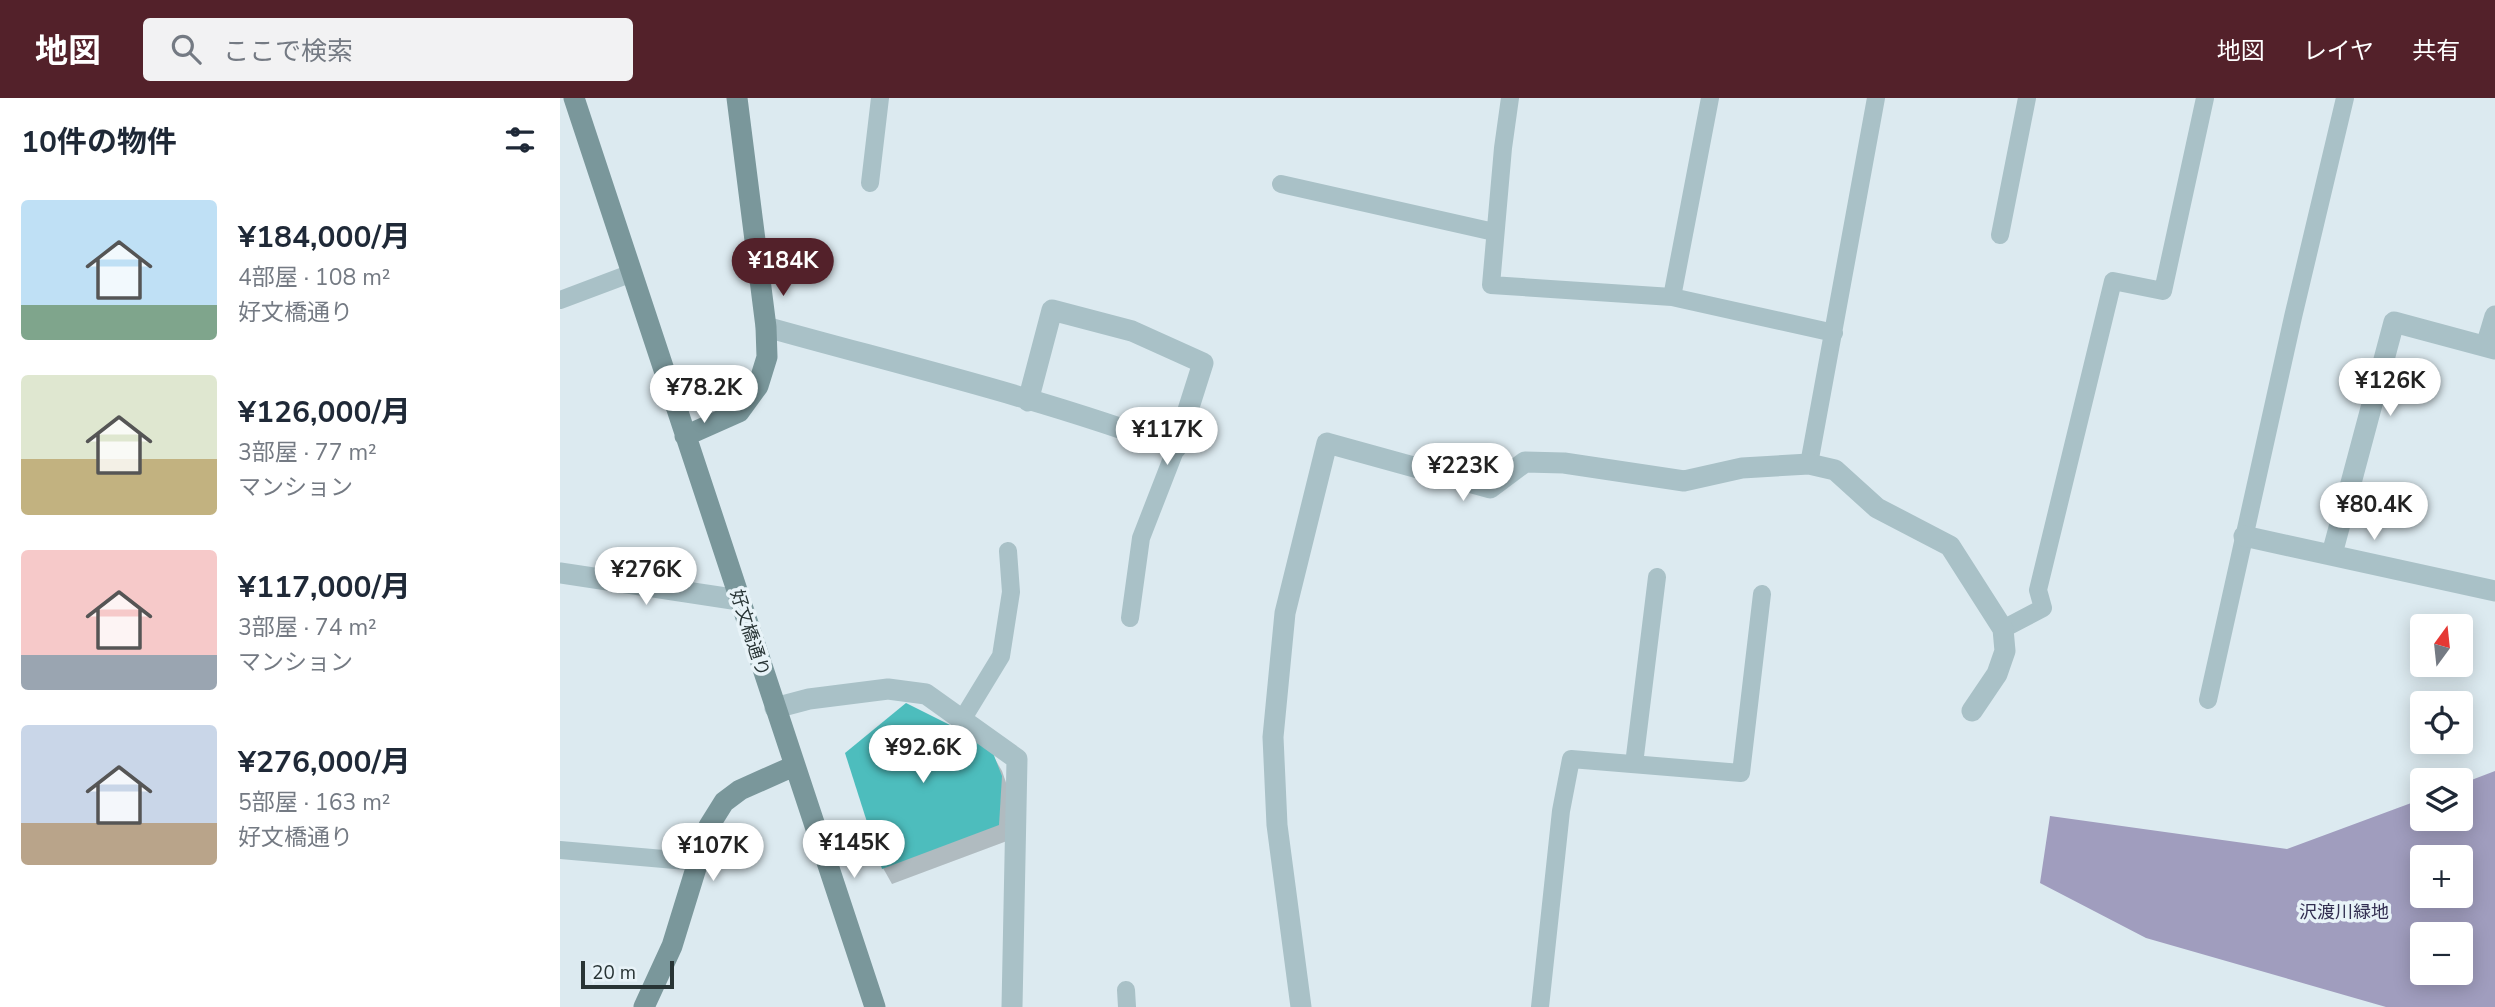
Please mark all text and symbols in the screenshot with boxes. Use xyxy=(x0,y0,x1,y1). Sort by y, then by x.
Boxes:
search box xyxy=(143,18,633,81)
text: 地図 xyxy=(35,29,101,74)
icon: search xyxy=(167,30,205,68)
text: ここで検索 xyxy=(223,34,353,69)
text: 地図 xyxy=(2217,35,2265,67)
text: レイヤ xyxy=(2303,35,2374,67)
text: 共有 xyxy=(2412,35,2460,67)
icon: filters xyxy=(501,121,539,159)
text: 10件の物件 xyxy=(21,122,177,163)
text: ¥184,000/月 xyxy=(238,217,411,258)
icon: home xyxy=(77,228,161,312)
pin: ¥184K xyxy=(734,238,832,298)
text: ¥184K xyxy=(748,245,818,276)
text: 4部屋 · 108 m² xyxy=(238,262,391,293)
text: 好文橋通り xyxy=(238,297,353,328)
pin: ¥126K xyxy=(2341,358,2439,418)
text: ¥126K xyxy=(2355,365,2425,396)
pin: ¥78.2K xyxy=(647,366,761,425)
text: ¥78.2K xyxy=(666,372,742,403)
text: ¥126,000/月 xyxy=(238,392,411,433)
icon: home xyxy=(77,403,161,487)
pin: ¥117K xyxy=(1118,408,1216,467)
text: ¥117K xyxy=(1132,414,1202,445)
text: 3部屋 · 77 m² xyxy=(238,437,377,468)
pin: ¥223K xyxy=(1414,444,1512,503)
text: ¥223K xyxy=(1428,450,1498,481)
text: マンション xyxy=(238,472,353,503)
pin: ¥80.4K xyxy=(2317,482,2431,542)
text: ¥80.4K xyxy=(2336,489,2412,520)
pin: ¥276K xyxy=(597,547,695,607)
text: ¥276K xyxy=(611,554,681,585)
text: ¥117,000/月 xyxy=(238,567,411,608)
icon: home xyxy=(77,578,161,662)
street label: 好文橋通り xyxy=(725,586,775,680)
text: 3部屋 · 74 m² xyxy=(238,612,377,643)
north arrow xyxy=(2410,614,2473,677)
map controls xyxy=(2410,614,2473,985)
text: マンション xyxy=(238,647,353,678)
button: locate xyxy=(2410,691,2473,754)
pin: ¥92.6K xyxy=(866,726,980,785)
text: ¥92.6K xyxy=(885,732,961,763)
text: ¥276,000/月 xyxy=(238,742,411,783)
icon: home xyxy=(77,753,161,837)
button: layers xyxy=(2410,768,2473,831)
text: 5部屋 · 163 m² xyxy=(238,787,391,818)
pin: ¥145K xyxy=(805,820,903,880)
text: 好文橋通り xyxy=(238,822,353,853)
pin: ¥107K xyxy=(664,824,762,883)
text: ¥145K xyxy=(819,827,889,858)
text: ¥107K xyxy=(678,830,748,861)
button: + xyxy=(2410,845,2473,908)
park label: 沢渡川緑地 xyxy=(2299,900,2389,924)
button: − xyxy=(2410,922,2473,985)
scale bar xyxy=(581,958,674,990)
text: 20 m xyxy=(592,960,636,986)

